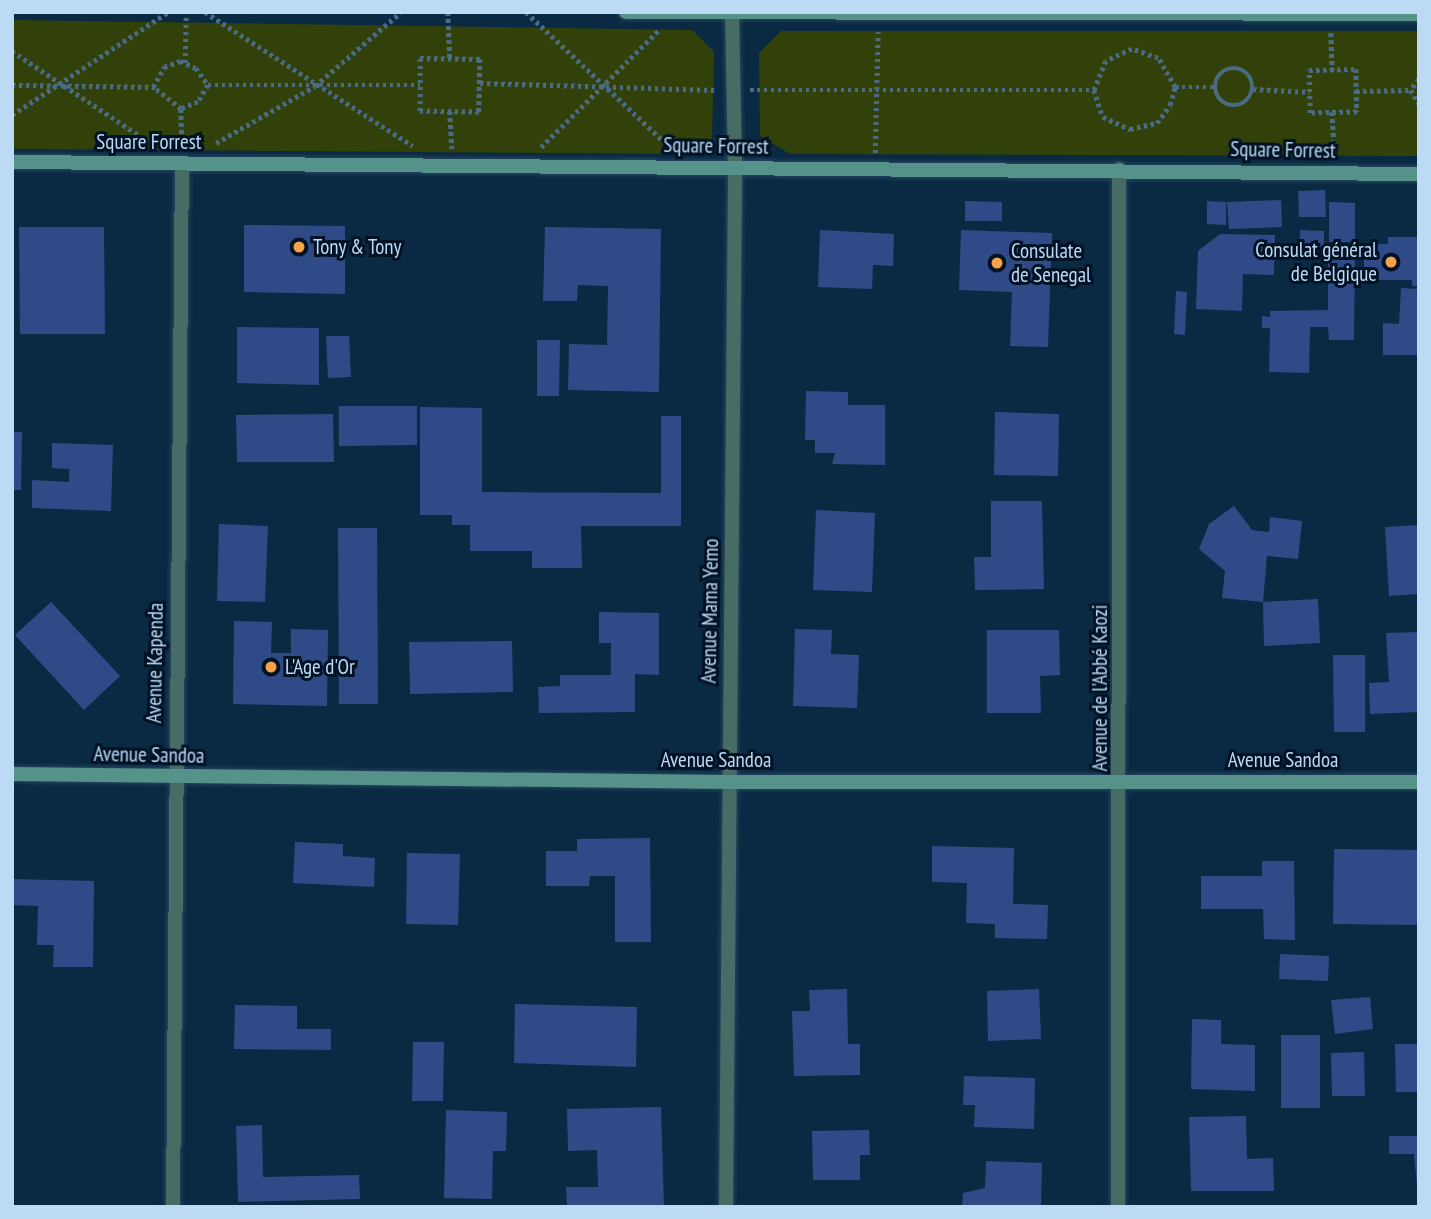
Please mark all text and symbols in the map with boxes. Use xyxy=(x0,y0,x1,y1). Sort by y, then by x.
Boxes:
street label: Square Forrest xyxy=(96,129,202,155)
street label: Square Forrest xyxy=(663,132,769,160)
street label: Square Forrest xyxy=(1230,136,1336,164)
place label: Tony & Tony xyxy=(313,234,403,260)
place label: Consulat général de Belgique xyxy=(1255,237,1377,287)
place label: Consulate de Senegal xyxy=(1011,238,1091,288)
marker: Tony & Tony xyxy=(291,239,307,255)
marker: Consulat général de Belgique xyxy=(1383,254,1399,270)
marker: Consulate de Senegal xyxy=(989,255,1005,271)
street label: Avenue Mama Yemo xyxy=(696,538,724,684)
street label: Avenue Kapenda xyxy=(141,603,169,723)
street label: Avenue de l'Abbé Kaozi xyxy=(1087,605,1113,771)
place label: L'Age d'Or xyxy=(285,654,355,680)
marker: L'Age d'Or xyxy=(263,659,279,675)
street label: Avenue Sandoa xyxy=(93,741,205,769)
street label: Avenue Sandoa xyxy=(661,747,771,773)
street label: Avenue Sandoa xyxy=(1228,747,1338,773)

